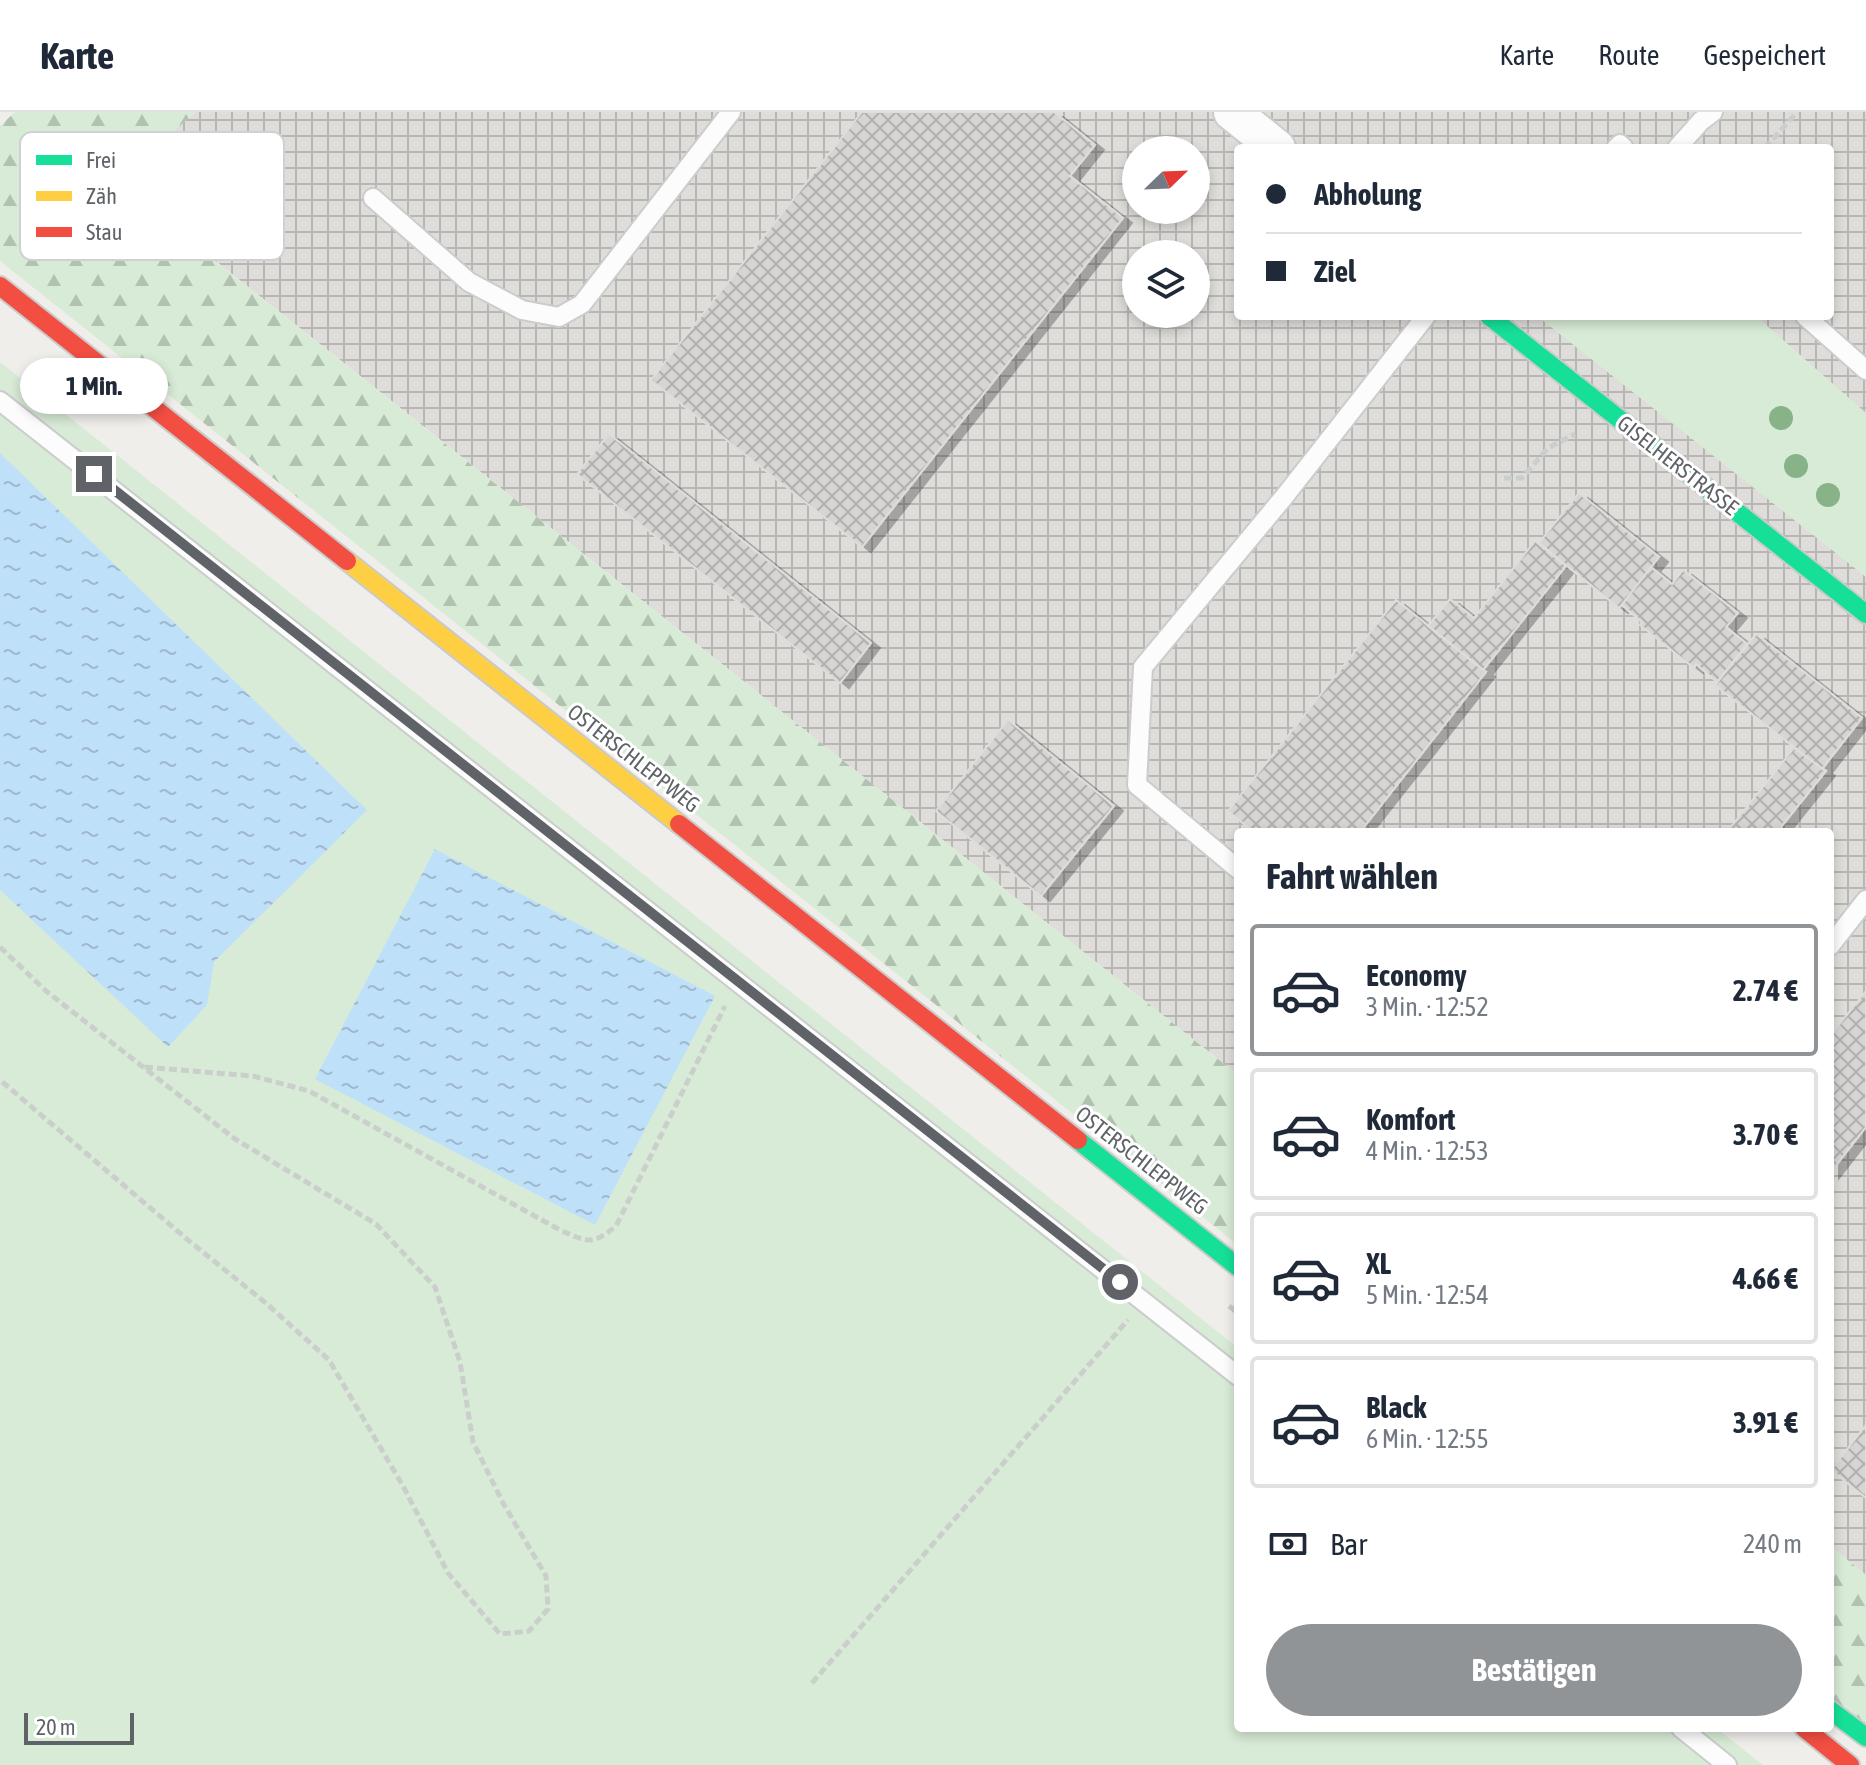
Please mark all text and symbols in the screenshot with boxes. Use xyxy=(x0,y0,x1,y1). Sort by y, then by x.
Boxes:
text: Karte xyxy=(40,34,114,77)
text: Karte xyxy=(1500,39,1554,71)
text: Route xyxy=(1598,39,1659,71)
text: Gespeichert xyxy=(1703,39,1826,71)
legend xyxy=(20,132,284,260)
north arrow xyxy=(1122,136,1210,224)
map controls xyxy=(1122,136,1210,328)
text: Frei xyxy=(86,147,116,173)
text: Abholung xyxy=(1314,177,1421,211)
text: Zäh xyxy=(86,183,117,209)
text: Stau xyxy=(86,219,122,245)
button: layers xyxy=(1122,240,1210,328)
text: Ziel xyxy=(1314,254,1356,288)
callout: 1 Min. xyxy=(20,358,168,414)
text: 1 Min. xyxy=(66,371,122,401)
street label: GISELHERSTRASSE xyxy=(1612,410,1744,521)
route end xyxy=(76,456,112,492)
street label: OSTERSCHLEPPWEG xyxy=(563,698,705,818)
text: Fahrt wählen xyxy=(1266,855,1438,897)
icon: car xyxy=(1270,954,1342,1026)
text: Economy xyxy=(1366,958,1467,992)
text: 2.74 € xyxy=(1733,973,1798,1007)
text: 3 Min. · 12:52 xyxy=(1366,992,1489,1022)
icon: car xyxy=(1270,1098,1342,1170)
street label: OSTERSCHLEPPWEG xyxy=(1071,1100,1213,1220)
text: Komfort xyxy=(1366,1102,1455,1136)
text: 3.70 € xyxy=(1733,1117,1798,1151)
text: 4 Min. · 12:53 xyxy=(1366,1136,1489,1166)
icon: car xyxy=(1270,1242,1342,1314)
text: XL xyxy=(1366,1246,1391,1280)
text: 4.66 € xyxy=(1733,1261,1798,1295)
route start xyxy=(1102,1264,1138,1300)
text: 5 Min. · 12:54 xyxy=(1366,1280,1489,1310)
icon: car xyxy=(1270,1386,1342,1458)
text: Black xyxy=(1366,1390,1426,1424)
text: 3.91 € xyxy=(1733,1405,1798,1439)
text: 6 Min. · 12:55 xyxy=(1366,1424,1489,1454)
icon: cash xyxy=(1266,1522,1310,1566)
text: Bar xyxy=(1330,1527,1367,1561)
text: 240 m xyxy=(1743,1529,1802,1559)
button: Bestätigen xyxy=(1266,1624,1802,1716)
scale bar xyxy=(24,1709,134,1745)
text: 20 m xyxy=(36,1714,76,1740)

